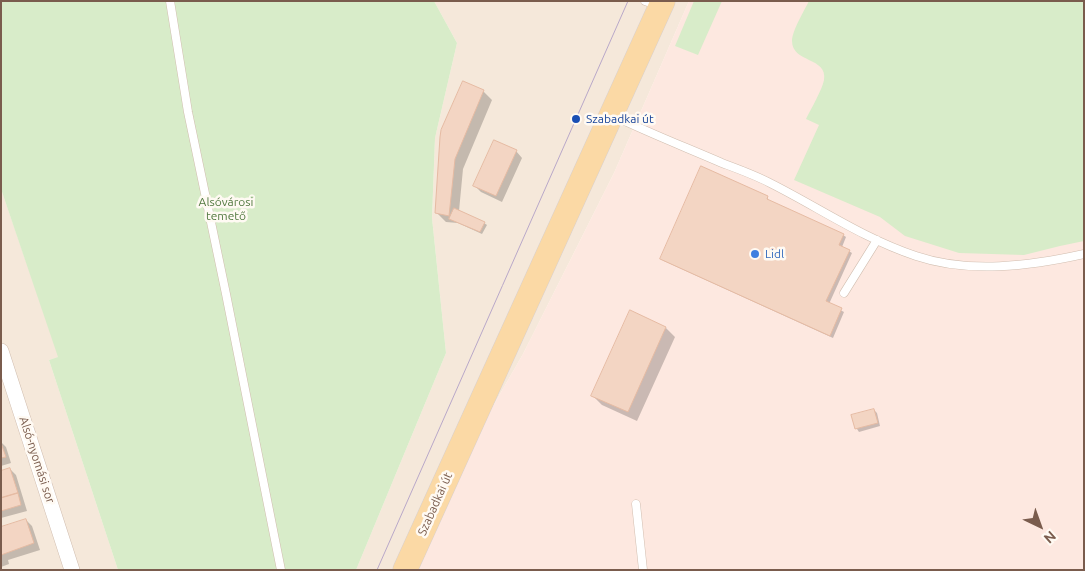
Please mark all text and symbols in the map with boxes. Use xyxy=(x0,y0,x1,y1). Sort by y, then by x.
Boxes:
place label: Szabadkai út xyxy=(586,112,654,126)
marker: Szabadkai út xyxy=(570,113,582,125)
park label: Alsóvárosi temető xyxy=(199,195,253,223)
place label: Lidl xyxy=(765,247,784,261)
marker: Lidl xyxy=(749,248,761,260)
street label: Alsó-nyomási sor xyxy=(16,415,58,505)
street label: Szabadkai út xyxy=(415,470,455,538)
north arrow xyxy=(1015,501,1065,551)
text: N xyxy=(1041,528,1059,547)

